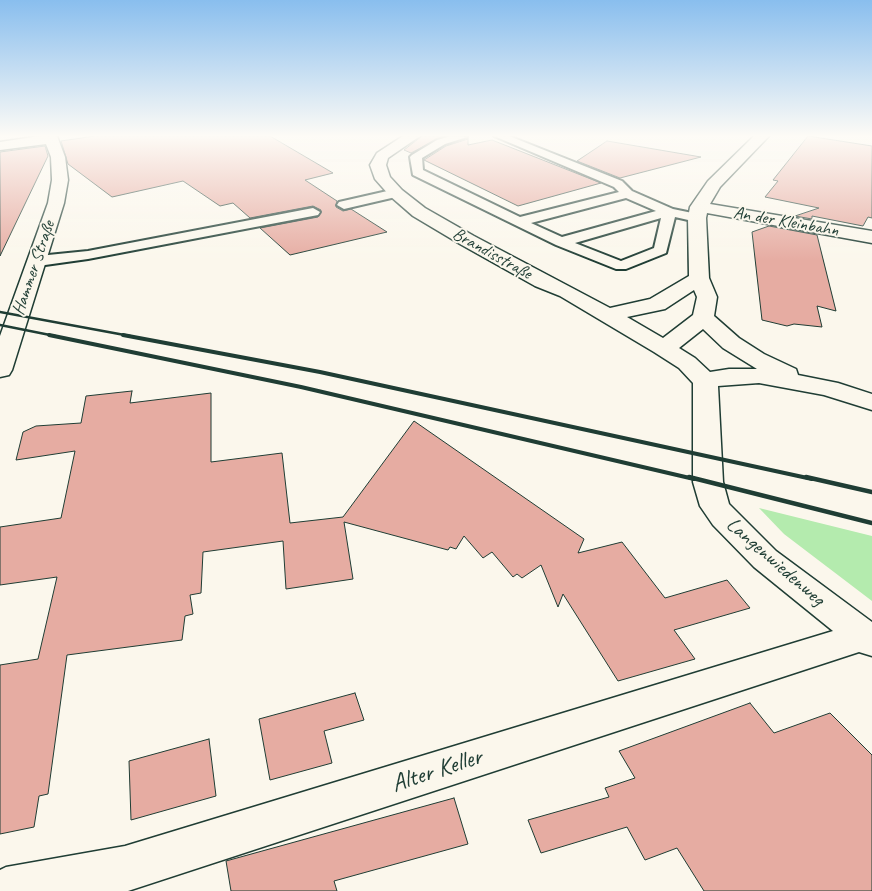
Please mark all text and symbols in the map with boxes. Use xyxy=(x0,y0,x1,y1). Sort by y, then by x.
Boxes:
street label: An der Kleinbahn xyxy=(732,202,840,242)
street label: Hammer Straße xyxy=(8,218,60,318)
street label: Brandisstraße xyxy=(449,223,535,285)
street label: Langenwiedenweg xyxy=(720,512,830,612)
street label: Alter Keller xyxy=(388,742,486,800)

